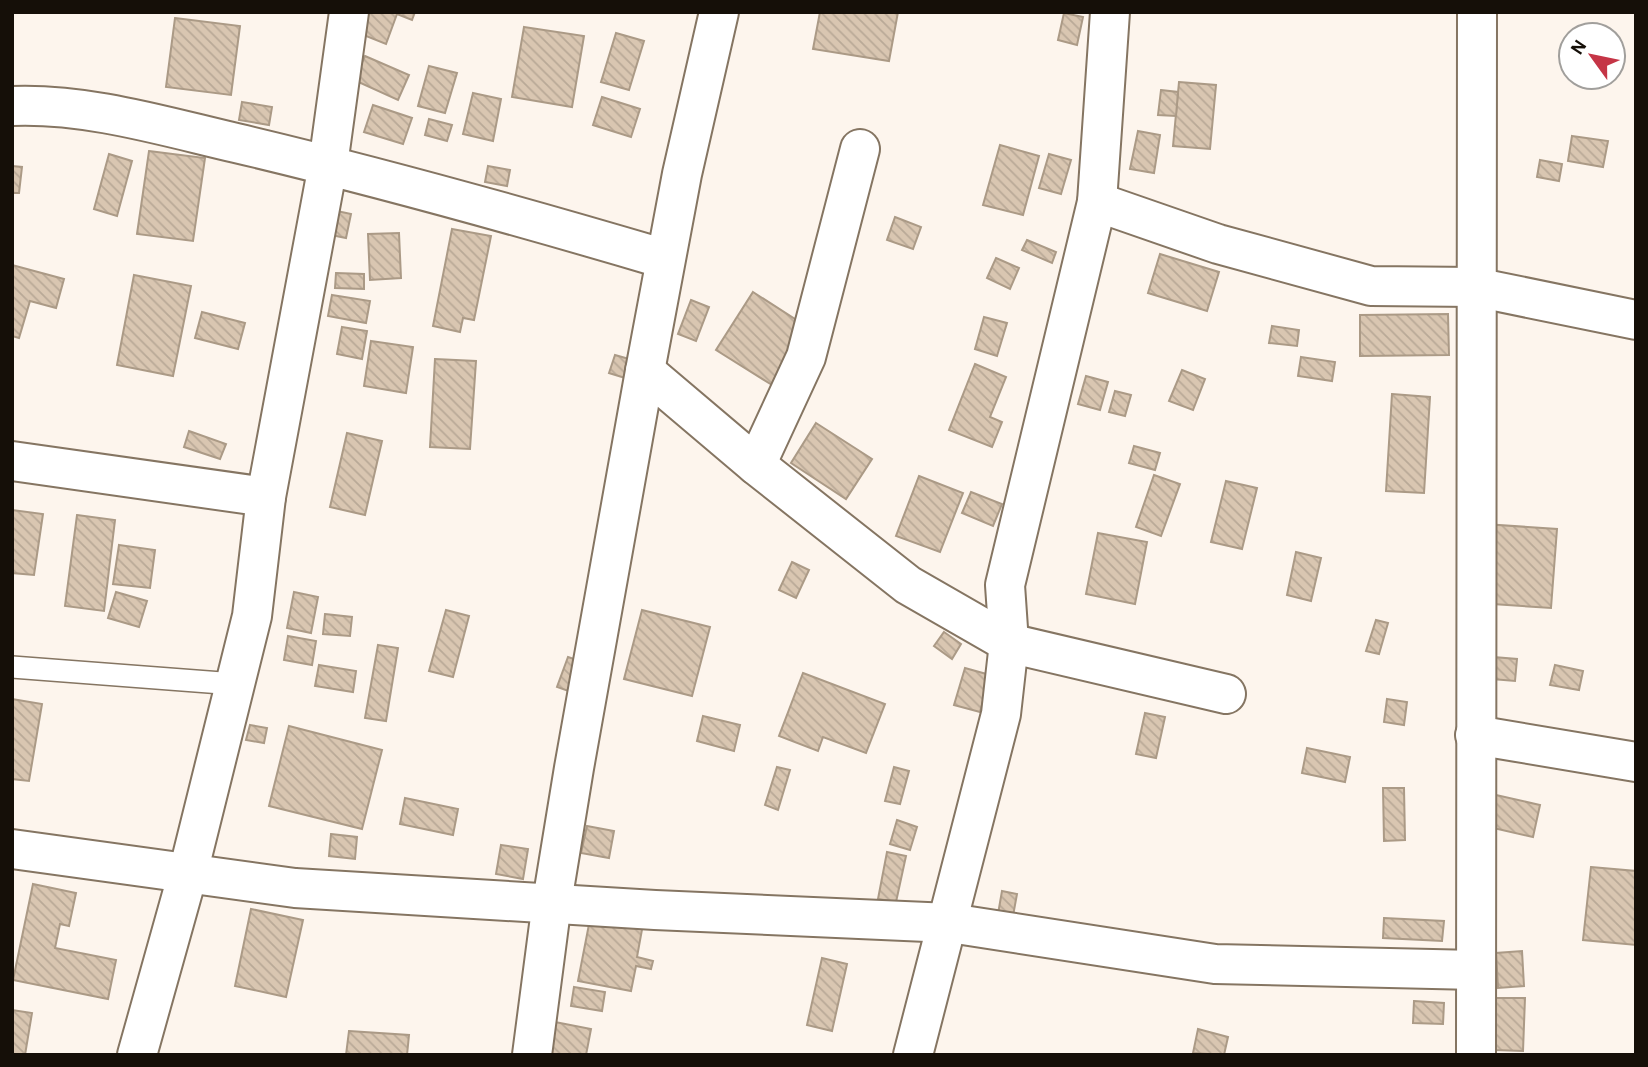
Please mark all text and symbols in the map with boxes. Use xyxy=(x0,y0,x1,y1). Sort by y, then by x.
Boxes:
north arrow xyxy=(1557,21,1627,91)
text: N xyxy=(1567,37,1591,58)

